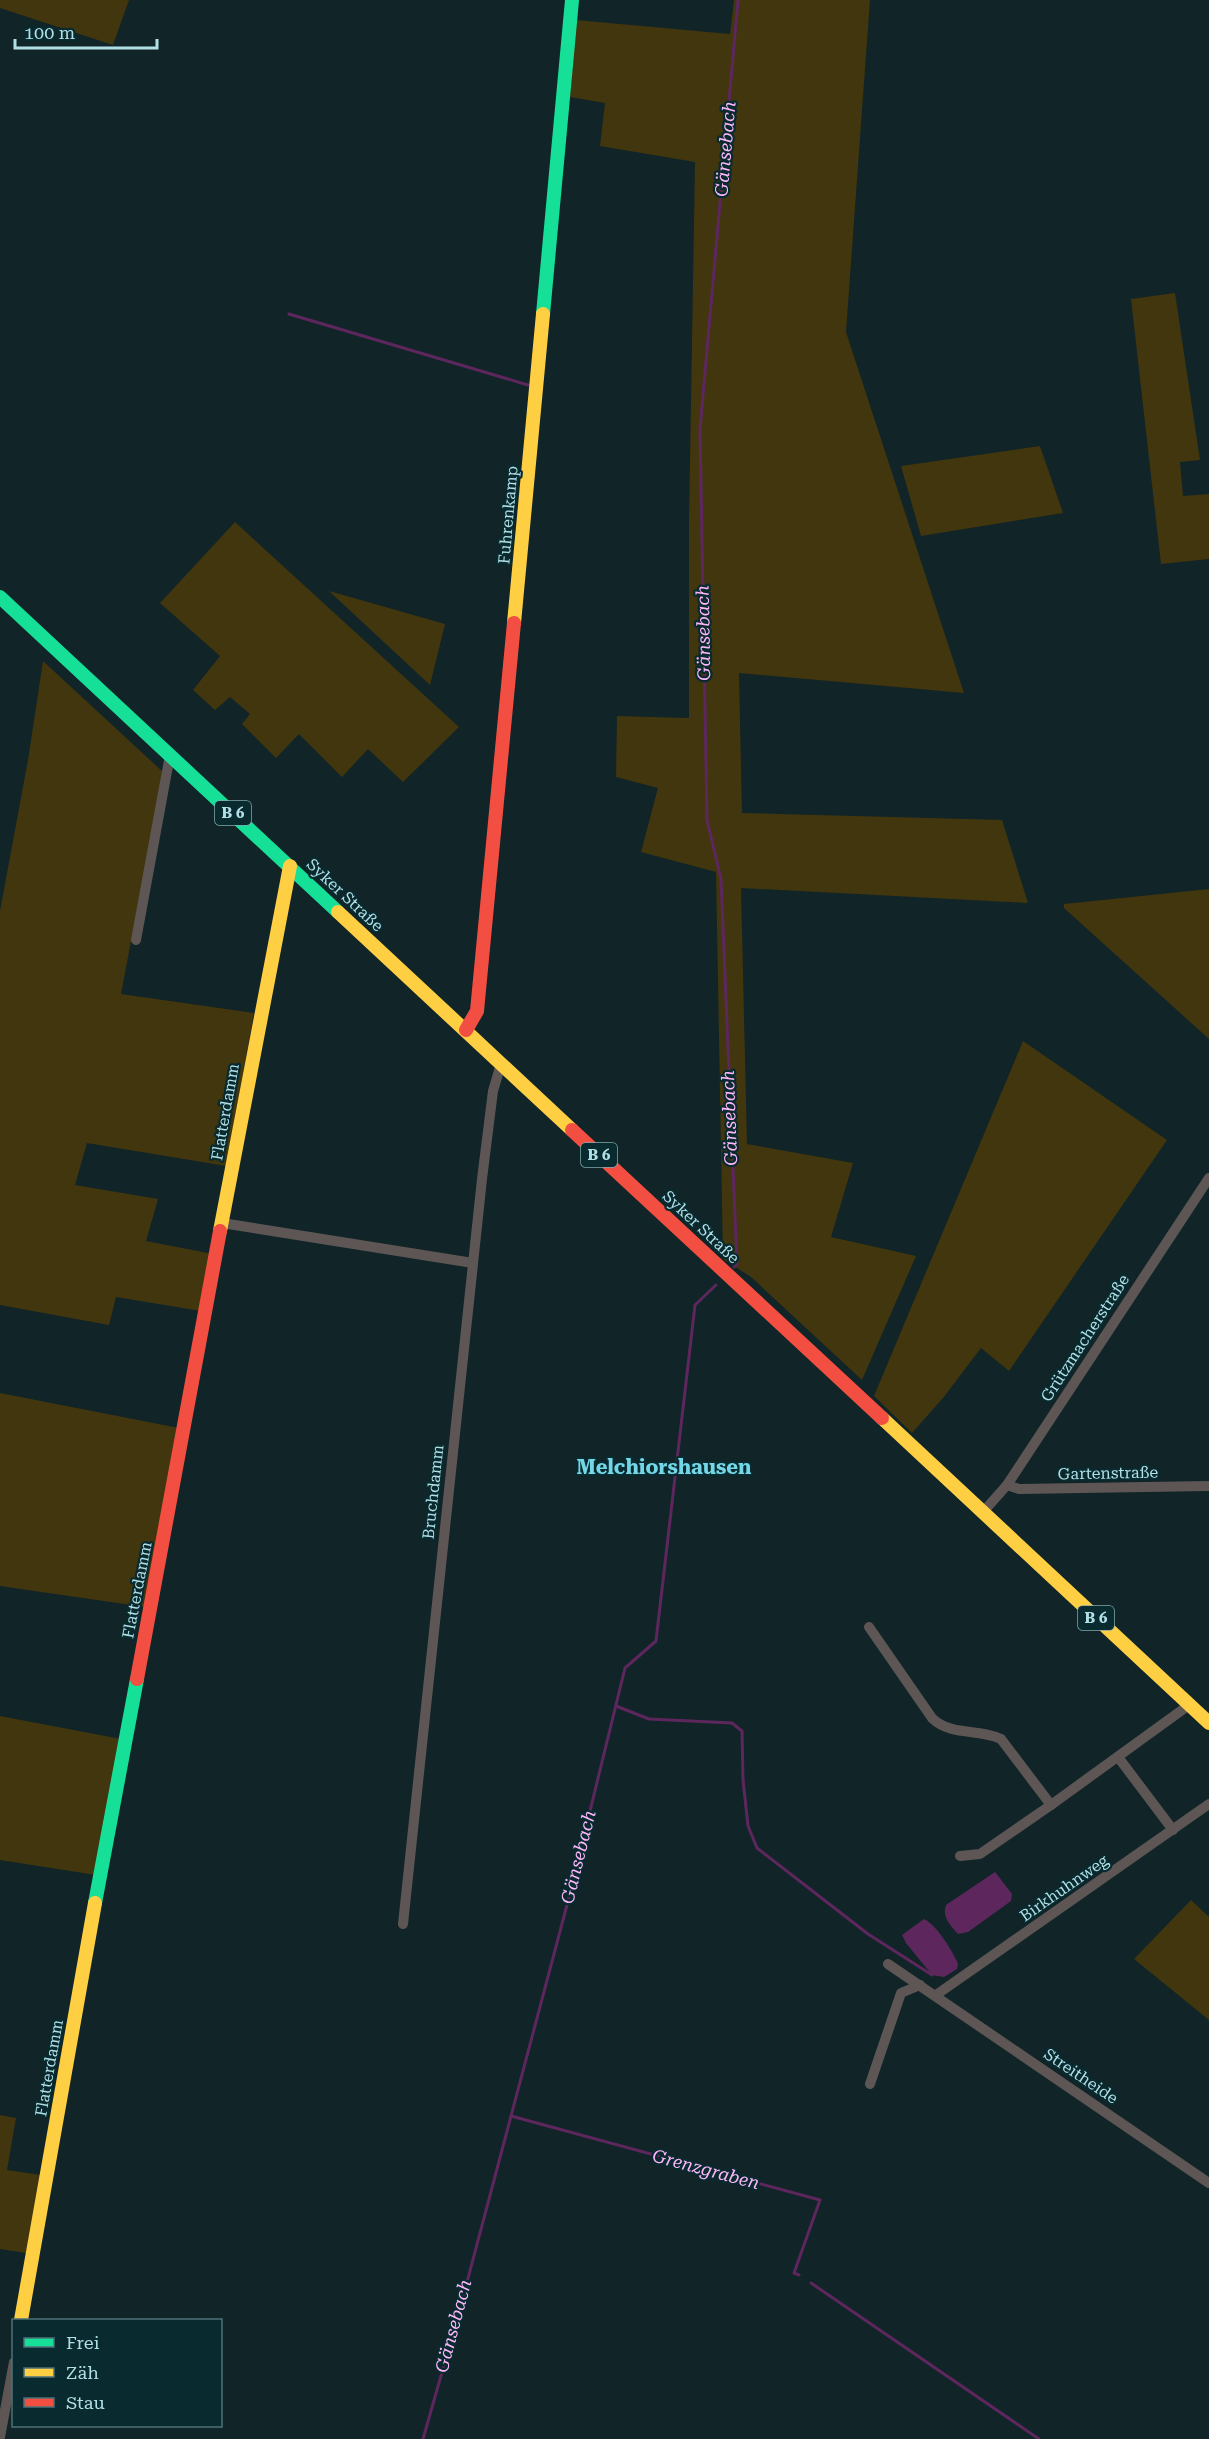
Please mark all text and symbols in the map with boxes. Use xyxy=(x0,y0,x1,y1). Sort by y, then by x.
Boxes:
scale bar xyxy=(15,12,158,50)
text: 100 m xyxy=(24,22,75,43)
water label: Gänsebach xyxy=(710,100,740,198)
street label: Fuhrenkamp xyxy=(494,465,522,565)
water label: Gänsebach xyxy=(692,585,714,681)
road number: B 6 xyxy=(215,801,251,825)
street label: Syker Straße xyxy=(303,855,387,936)
street label: Flatterdamm xyxy=(207,1062,243,1162)
water label: Gänsebach xyxy=(717,1070,741,1166)
road number: B 6 xyxy=(581,1143,617,1167)
street label: Syker Straße xyxy=(659,1187,743,1268)
street label: Grützmacherstraße xyxy=(1037,1271,1133,1405)
street label: Bruchdamm xyxy=(419,1444,447,1540)
district label: Melchiorshausen xyxy=(577,1455,752,1479)
street label: Gartenstraße xyxy=(1058,1463,1159,1483)
street label: Flatterdamm xyxy=(118,1540,156,1640)
road number: B 6 xyxy=(1078,1606,1114,1630)
water label: Gänsebach xyxy=(556,1808,600,1906)
street label: Birkhuhnweg xyxy=(1016,1850,1113,1925)
street label: Flatterdamm xyxy=(31,2018,67,2118)
street label: Streitheide xyxy=(1040,2044,1122,2108)
water label: Grenzgraben xyxy=(650,2145,762,2193)
water label: Gänsebach xyxy=(430,2277,476,2375)
legend xyxy=(12,2319,222,2427)
text: Frei xyxy=(66,2332,100,2353)
text: Zäh xyxy=(66,2362,99,2383)
text: Stau xyxy=(66,2392,105,2413)

